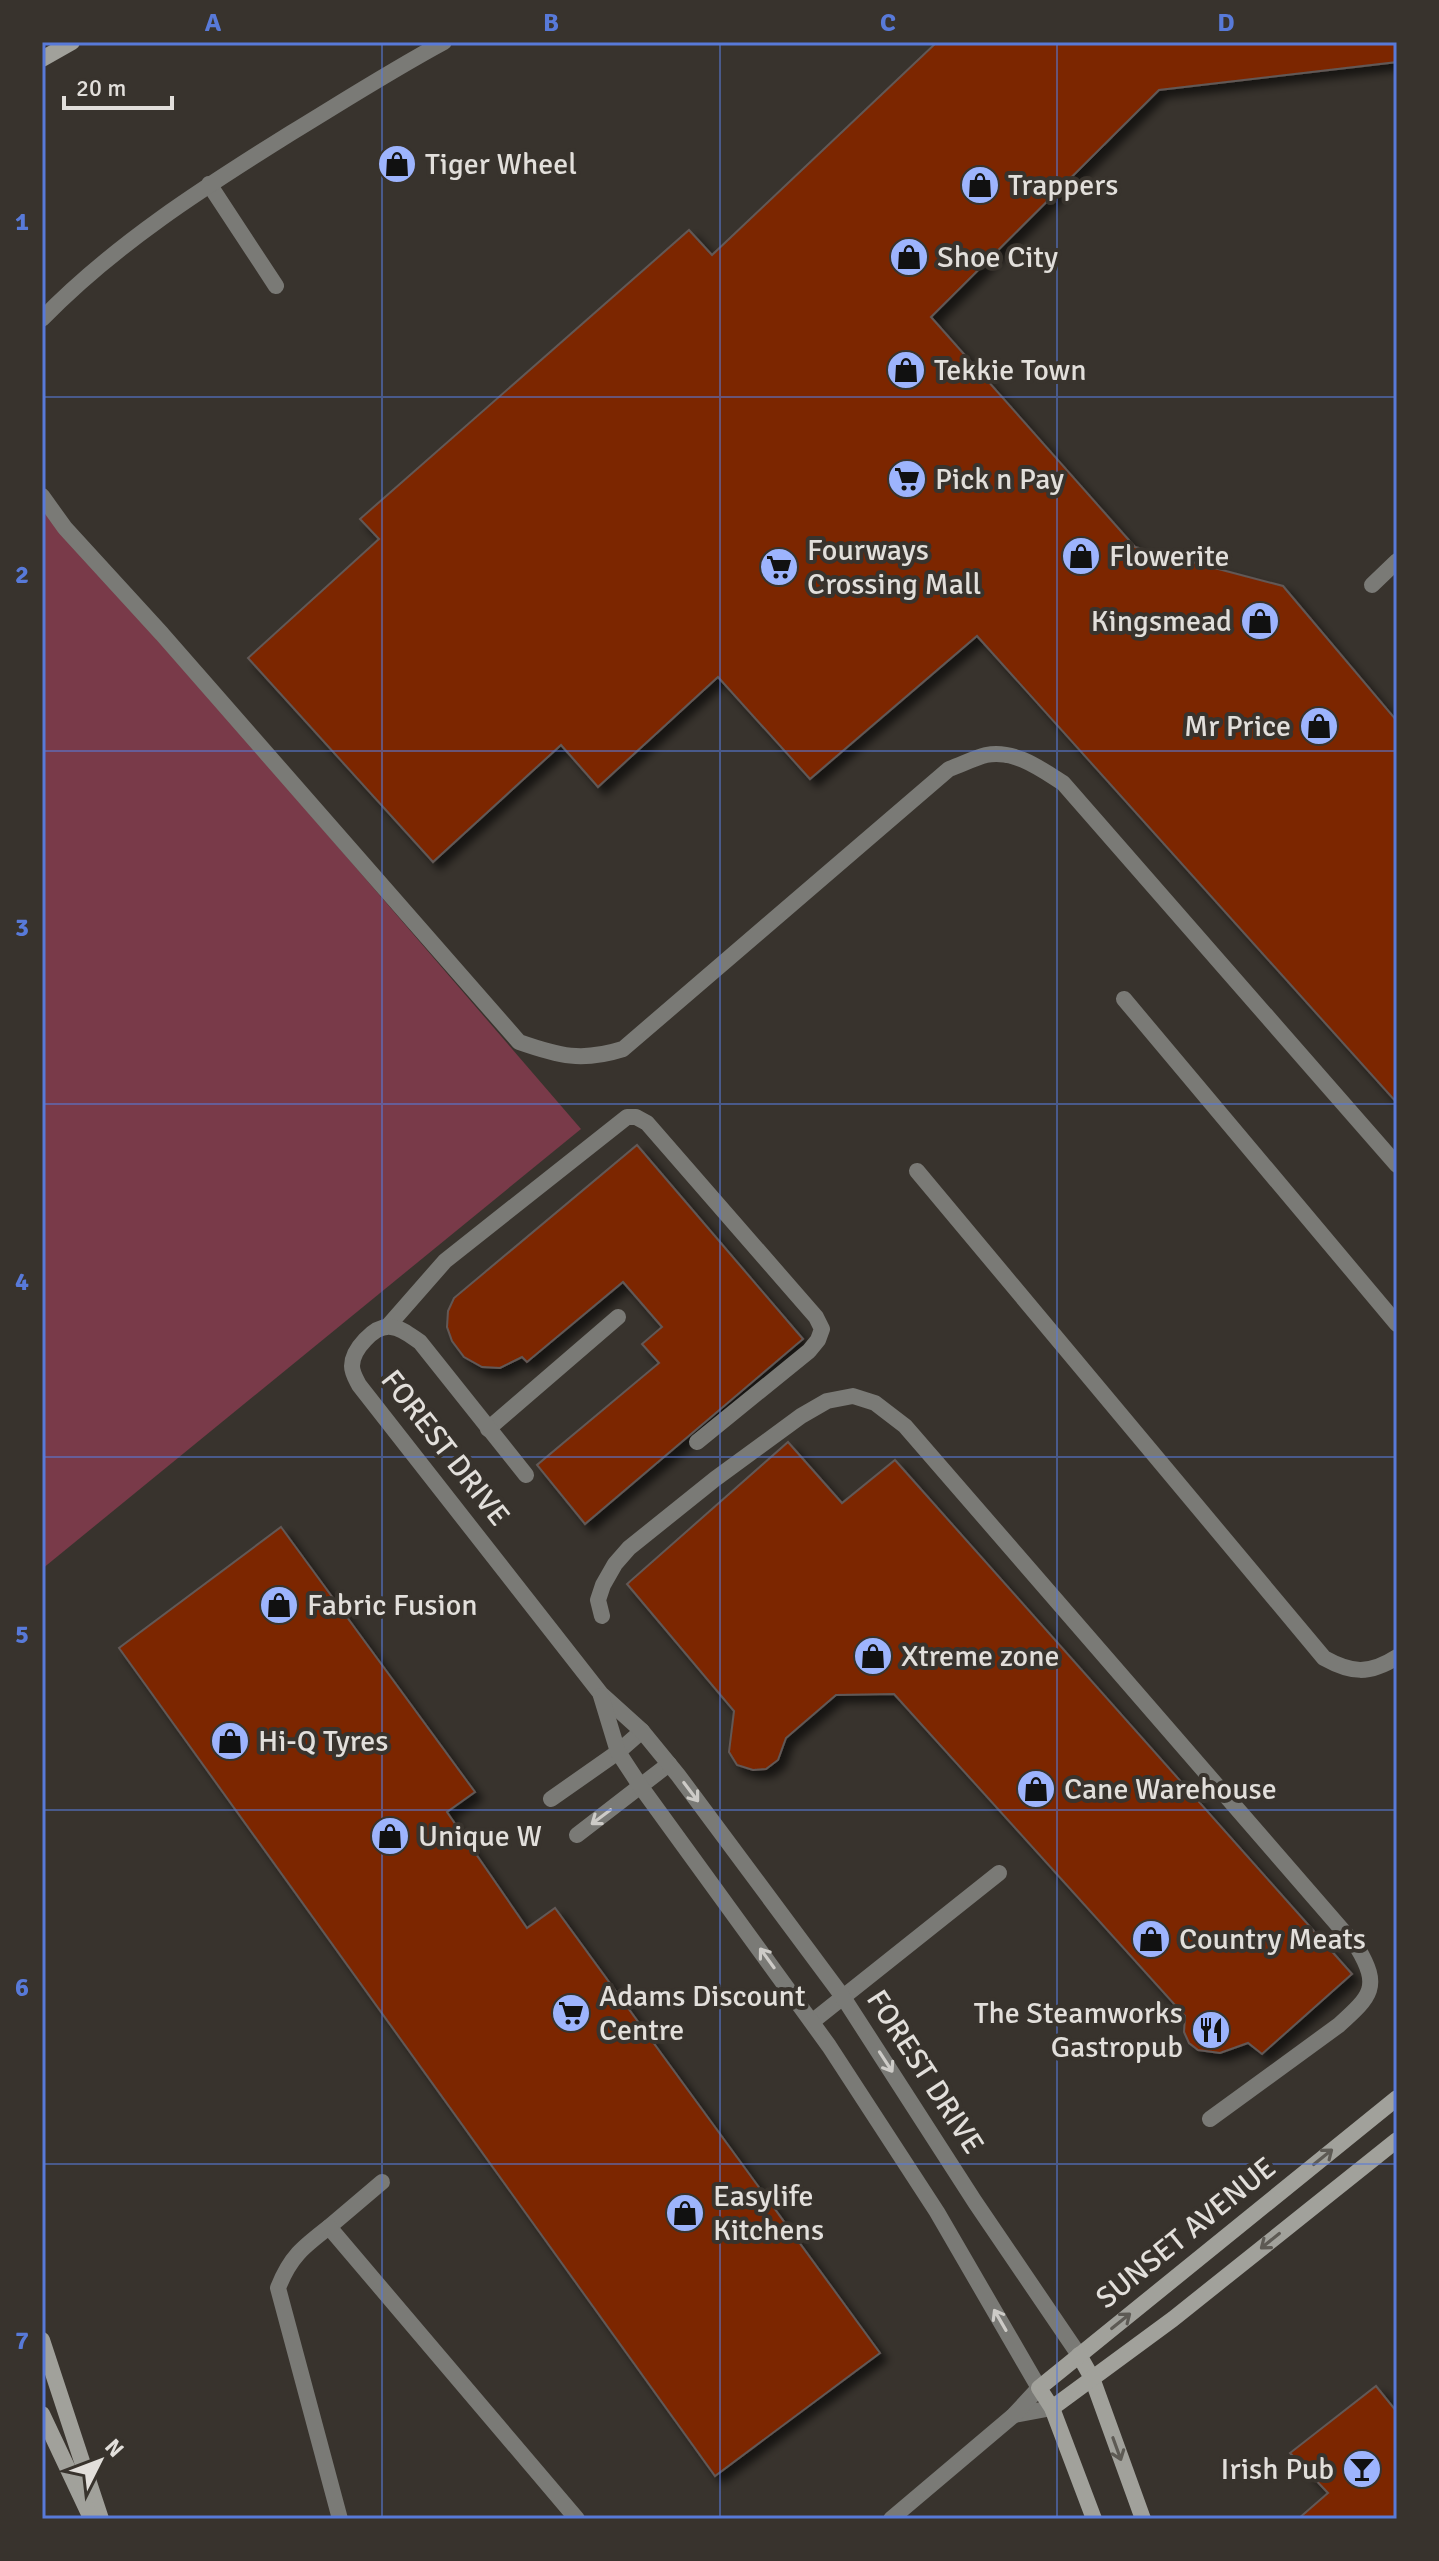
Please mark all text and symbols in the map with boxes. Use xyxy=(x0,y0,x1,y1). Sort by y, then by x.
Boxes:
text: A xyxy=(205,7,222,39)
text: B xyxy=(543,7,559,39)
text: C xyxy=(880,7,896,39)
text: D xyxy=(1217,7,1235,39)
scale bar xyxy=(64,60,172,110)
text: 20 m xyxy=(76,73,126,103)
shop icon: Tiger Wheel xyxy=(376,143,418,185)
place label: Tiger Wheel xyxy=(425,146,577,183)
shop icon: Trappers xyxy=(959,164,1001,206)
place label: Trappers xyxy=(1008,167,1118,204)
text: 1 xyxy=(15,206,29,238)
shop icon: Shoe City xyxy=(888,236,930,278)
place label: Shoe City xyxy=(937,239,1058,276)
shop icon: Tekkie Town xyxy=(885,349,927,391)
place label: Tekkie Town xyxy=(934,352,1087,389)
supermarket icon: Pick n Pay xyxy=(886,458,928,500)
place label: Pick n Pay xyxy=(935,461,1064,498)
place label: Fourways Crossing Mall xyxy=(807,532,981,603)
shop icon: Flowerite xyxy=(1060,535,1102,577)
place label: Flowerite xyxy=(1109,538,1230,575)
supermarket icon: Fourways Crossing Mall xyxy=(758,546,800,588)
text: 2 xyxy=(15,559,29,591)
shop icon: Kingsmead xyxy=(1239,600,1281,642)
place label: Kingsmead xyxy=(1091,603,1232,640)
shop icon: Mr Price xyxy=(1298,705,1340,747)
place label: Mr Price xyxy=(1184,708,1291,745)
text: 3 xyxy=(15,912,29,944)
text: 4 xyxy=(15,1266,29,1298)
street label: FOREST DRIVE xyxy=(373,1363,517,1533)
shop icon: Fabric Fusion xyxy=(258,1584,300,1626)
place label: Fabric Fusion xyxy=(307,1587,478,1624)
text: 5 xyxy=(15,1619,29,1651)
shop icon: Xtreme zone xyxy=(852,1635,894,1677)
place label: Xtreme zone xyxy=(901,1638,1060,1675)
shop icon: Hi-Q Tyres xyxy=(209,1720,251,1762)
place label: Hi-Q Tyres xyxy=(258,1723,388,1760)
shop icon: Cane Warehouse xyxy=(1015,1768,1057,1810)
place label: Cane Warehouse xyxy=(1064,1771,1277,1808)
one-way arrow xyxy=(682,1781,699,1802)
one-way arrow xyxy=(591,1808,612,1825)
shop icon: Unique W xyxy=(369,1815,411,1857)
place label: Unique W xyxy=(418,1818,542,1855)
shop icon: Country Meats xyxy=(1130,1918,1172,1960)
place label: Country Meats xyxy=(1179,1921,1366,1958)
one-way arrow xyxy=(758,1948,775,1970)
text: 6 xyxy=(15,1972,29,2004)
place label: Adams Discount Centre xyxy=(599,1978,805,2049)
street label: FOREST DRIVE xyxy=(858,1983,992,2161)
supermarket icon: Adams Discount Centre xyxy=(550,1992,592,2034)
place label: The Steamworks Gastropub xyxy=(974,1995,1183,2066)
restaurant icon: The Steamworks Gastropub xyxy=(1190,2009,1232,2051)
one-way arrow xyxy=(879,2050,895,2073)
one-way arrow xyxy=(1313,2148,1333,2166)
street label: SUNSET AVENUE xyxy=(1089,2149,1283,2317)
place label: Easylife Kitchens xyxy=(713,2178,824,2249)
shop icon: Easylife Kitchens xyxy=(664,2192,706,2234)
one-way arrow xyxy=(1261,2232,1281,2250)
one-way arrow xyxy=(992,2309,1008,2332)
one-way arrow xyxy=(1111,2312,1131,2330)
text: 7 xyxy=(15,2325,29,2357)
north arrow xyxy=(60,2421,140,2501)
text: N xyxy=(99,2433,130,2463)
one-way arrow xyxy=(1111,2436,1126,2461)
bar icon: Irish Pub xyxy=(1341,2448,1383,2490)
place label: Irish Pub xyxy=(1221,2451,1334,2488)

